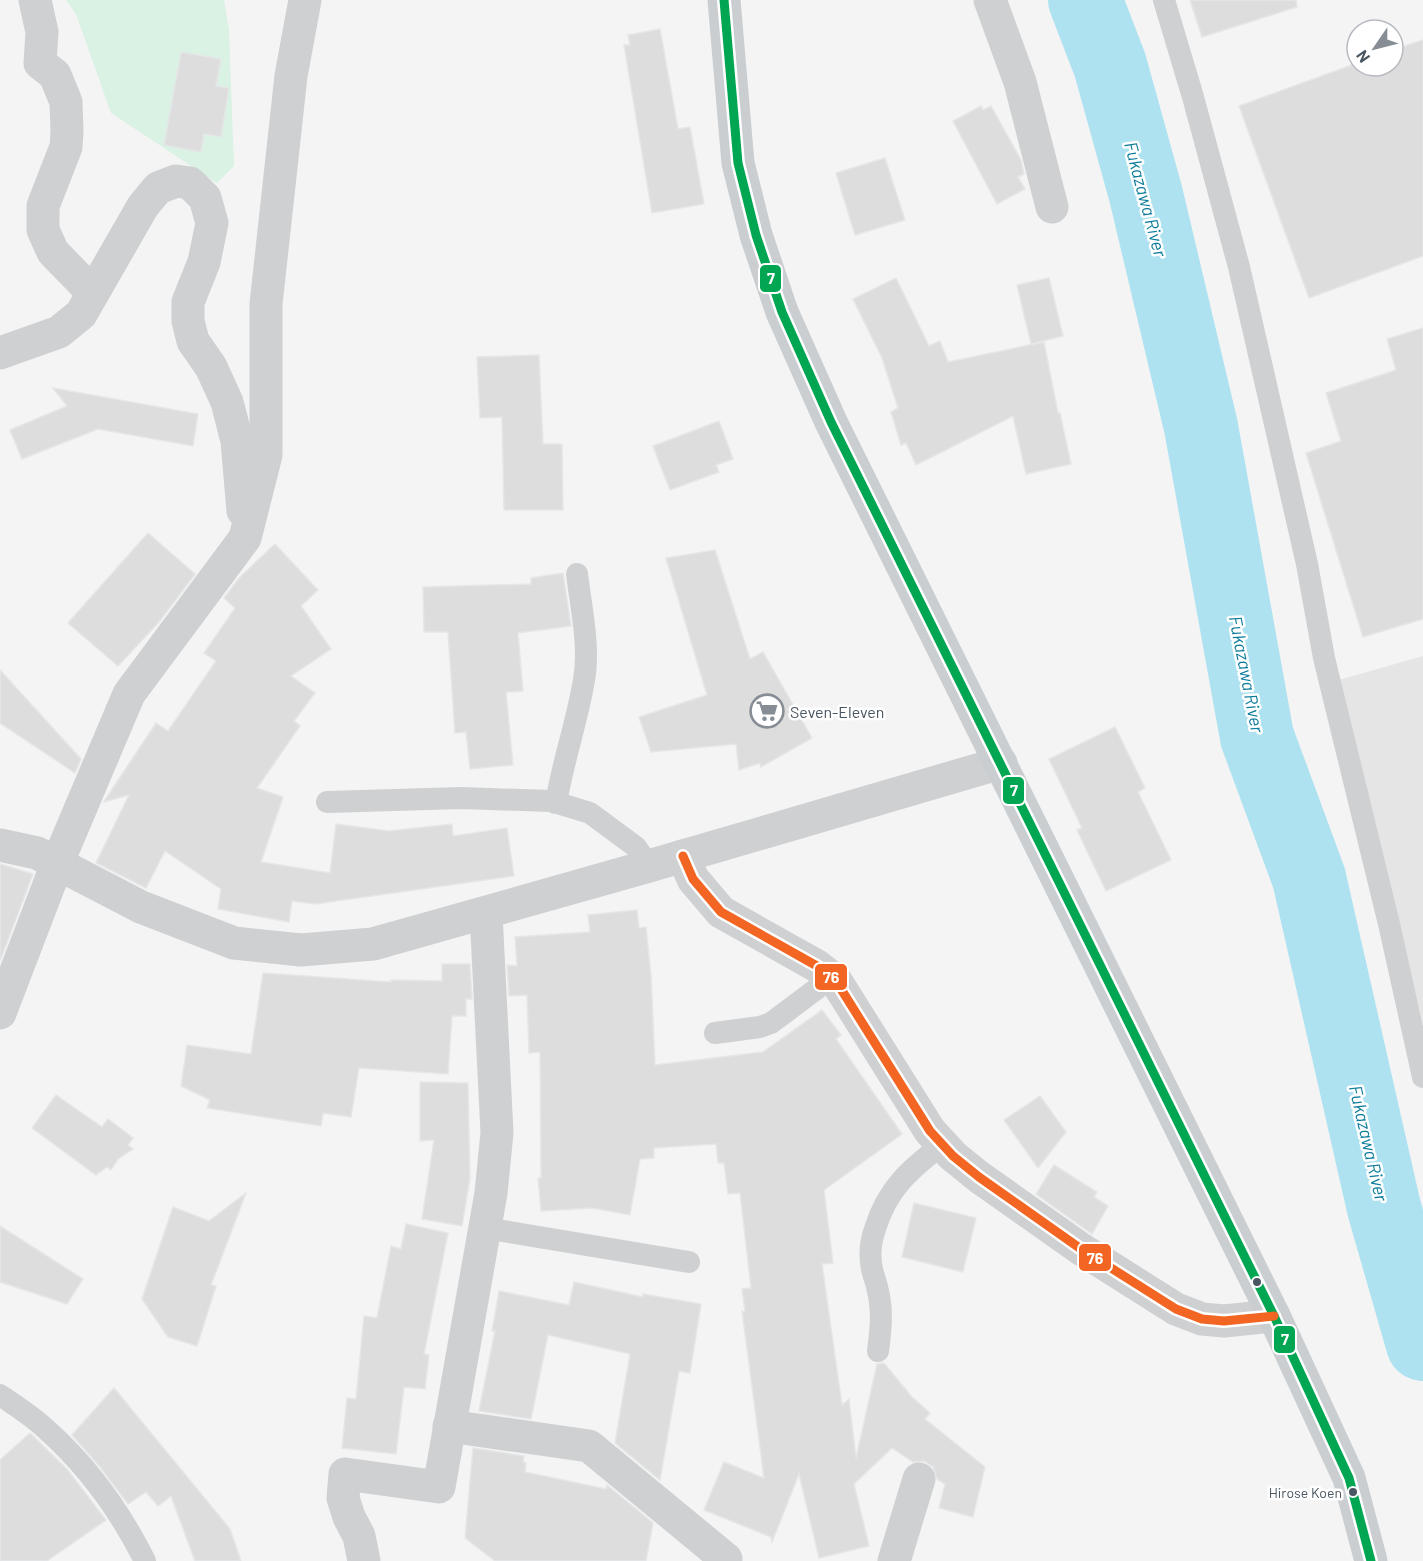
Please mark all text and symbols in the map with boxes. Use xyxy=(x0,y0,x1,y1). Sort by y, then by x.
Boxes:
north arrow xyxy=(1345,18,1405,78)
text: N xyxy=(1351,47,1373,67)
water label: Fukazawa River xyxy=(1120,139,1172,260)
line badge: 7 xyxy=(759,264,782,293)
text: 7 xyxy=(767,268,775,287)
water label: Fukazawa River xyxy=(1225,614,1269,735)
supermarket icon: Seven-Eleven xyxy=(749,693,785,729)
place label: Seven-Eleven xyxy=(790,702,885,721)
line badge: 7 xyxy=(1002,776,1025,805)
text: 7 xyxy=(1010,780,1018,799)
line badge: 76 xyxy=(814,963,848,991)
text: 76 xyxy=(823,967,840,986)
water label: Fukazawa River xyxy=(1345,1083,1393,1204)
line badge: 76 xyxy=(1078,1243,1112,1272)
text: 76 xyxy=(1087,1248,1104,1267)
unlabelled marker xyxy=(1251,1276,1263,1288)
line badge: 7 xyxy=(1273,1325,1296,1354)
text: 7 xyxy=(1281,1329,1289,1348)
place label: Hirose Koen xyxy=(1269,1484,1342,1501)
marker: Hirose Koen xyxy=(1347,1486,1359,1498)

